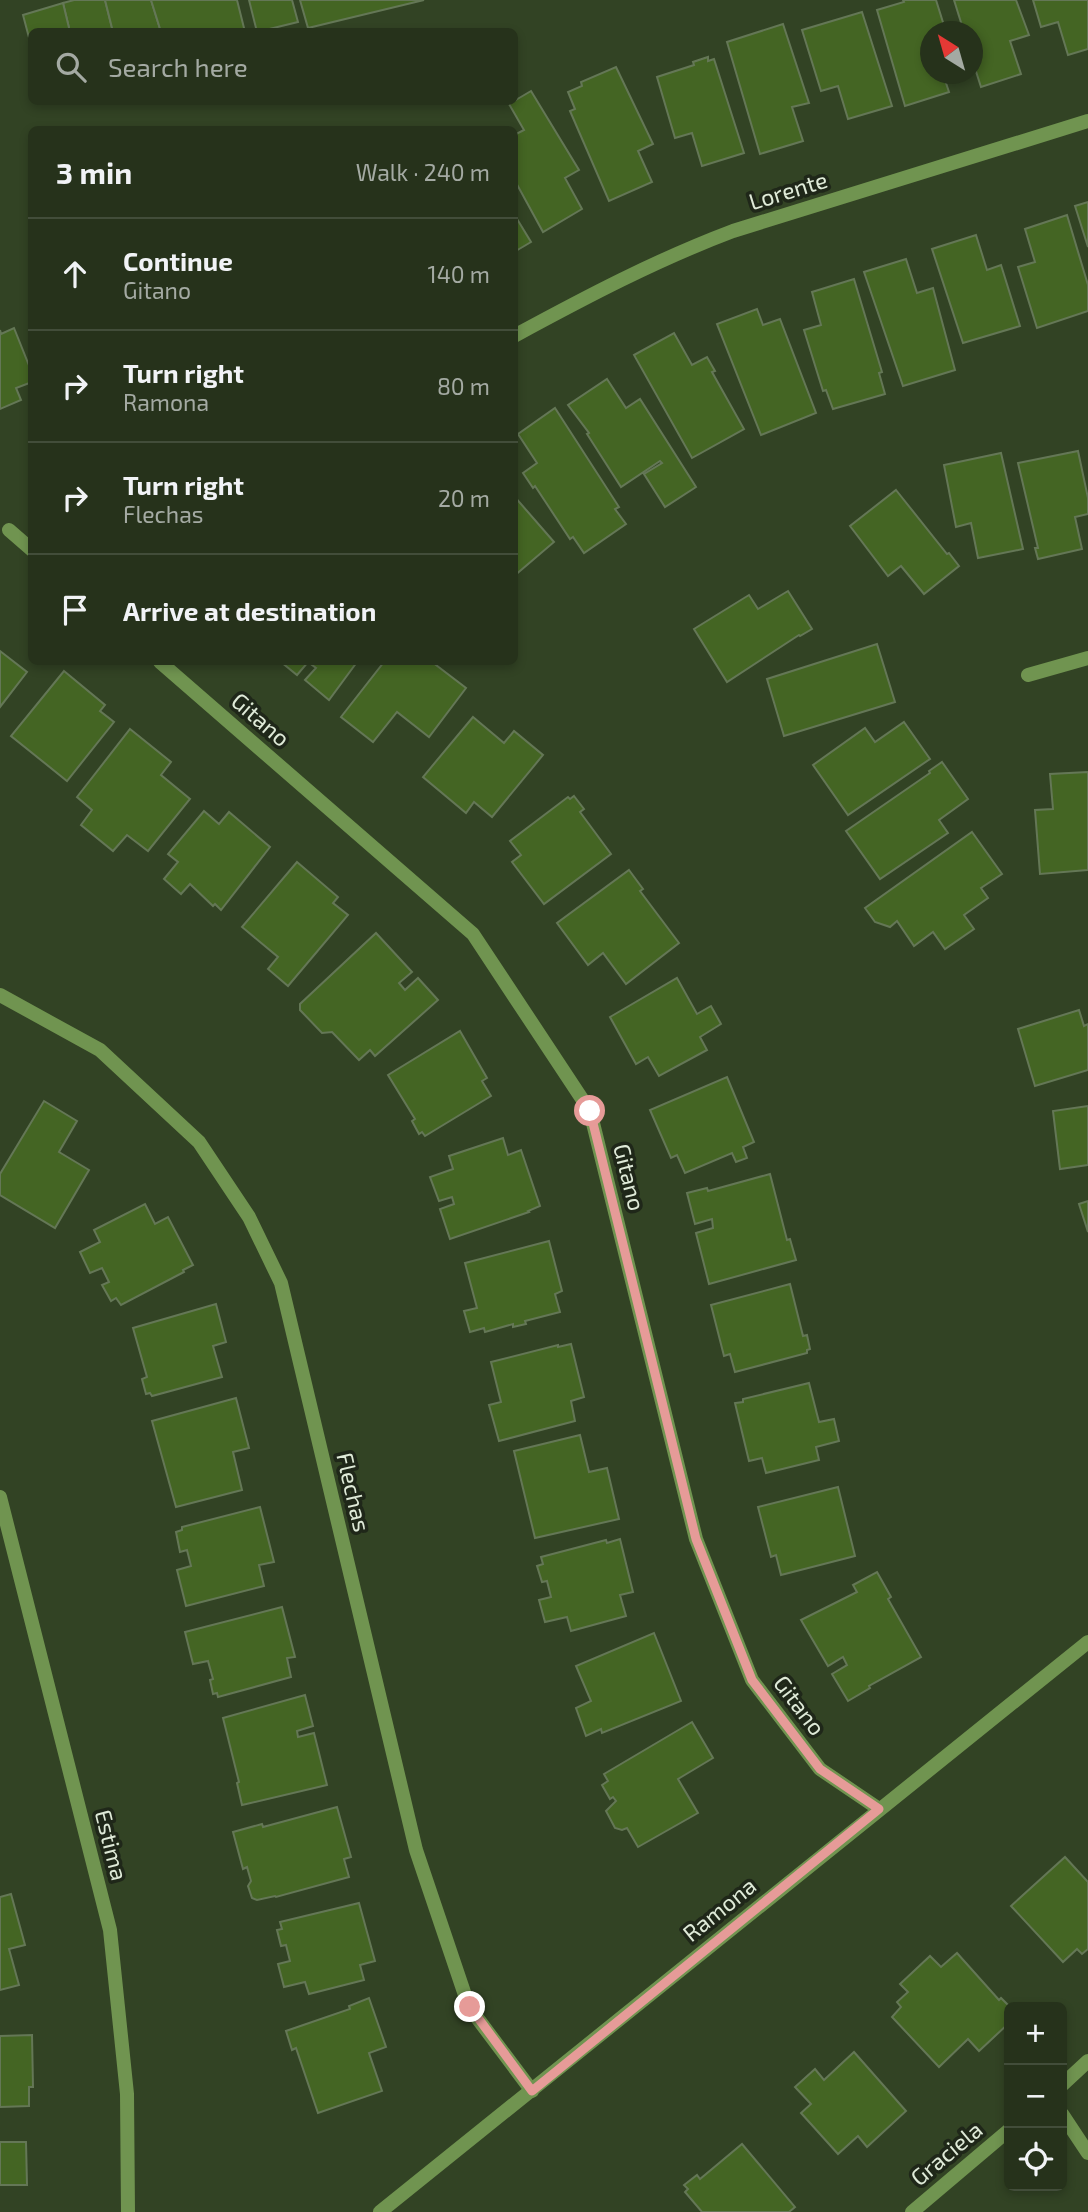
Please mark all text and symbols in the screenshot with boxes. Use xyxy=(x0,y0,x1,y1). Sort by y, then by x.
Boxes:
north arrow xyxy=(920,21,983,84)
search box xyxy=(28,28,518,105)
icon: search xyxy=(52,48,90,86)
text: Search here xyxy=(108,51,248,82)
text: 3 min xyxy=(56,154,132,190)
text: Walk · 240 m xyxy=(356,158,490,186)
street label: Lorente xyxy=(745,165,831,215)
text: Continue xyxy=(123,245,233,276)
icon: ahead xyxy=(56,255,94,293)
text: 140 m xyxy=(428,260,490,288)
text: Gitano xyxy=(123,276,191,304)
text: Turn right xyxy=(123,357,244,388)
icon: right xyxy=(56,367,94,405)
text: 80 m xyxy=(437,372,490,400)
text: Ramona xyxy=(123,388,209,416)
text: Turn right xyxy=(123,469,244,500)
icon: right xyxy=(56,479,94,517)
text: 20 m xyxy=(438,484,490,512)
text: Flechas xyxy=(123,500,204,528)
icon: arrive xyxy=(56,591,94,629)
text: Arrive at destination xyxy=(123,595,376,626)
street label: Gitano xyxy=(226,686,296,752)
route start xyxy=(574,1095,605,1126)
street label: Gitano xyxy=(608,1141,652,1213)
street label: Flechas xyxy=(331,1450,377,1534)
street label: Gitano xyxy=(768,1669,832,1741)
street label: Estima xyxy=(90,1807,134,1883)
street label: Ramona xyxy=(677,1871,761,1947)
route end xyxy=(454,1991,485,2022)
map controls xyxy=(1004,2002,1067,2191)
button: + xyxy=(1004,2002,1067,2065)
button: − xyxy=(1004,2065,1067,2128)
street label: Graciela xyxy=(904,2115,988,2191)
button: locate xyxy=(1004,2128,1067,2191)

